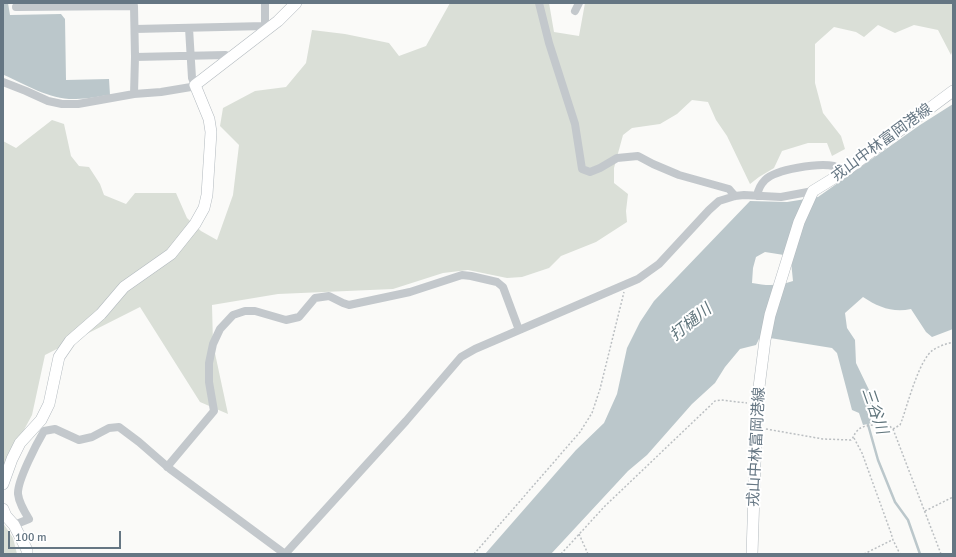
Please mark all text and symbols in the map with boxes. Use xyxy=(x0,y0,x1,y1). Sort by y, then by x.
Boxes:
street label: 戎山中林富岡港線 xyxy=(828,100,936,186)
water label: 打樋川 xyxy=(666,300,716,346)
water label: 三谷川 xyxy=(857,385,891,437)
street label: 戎山中林富岡港線 xyxy=(745,387,769,507)
scale bar xyxy=(10,523,123,549)
text: 100 m xyxy=(15,530,47,545)

